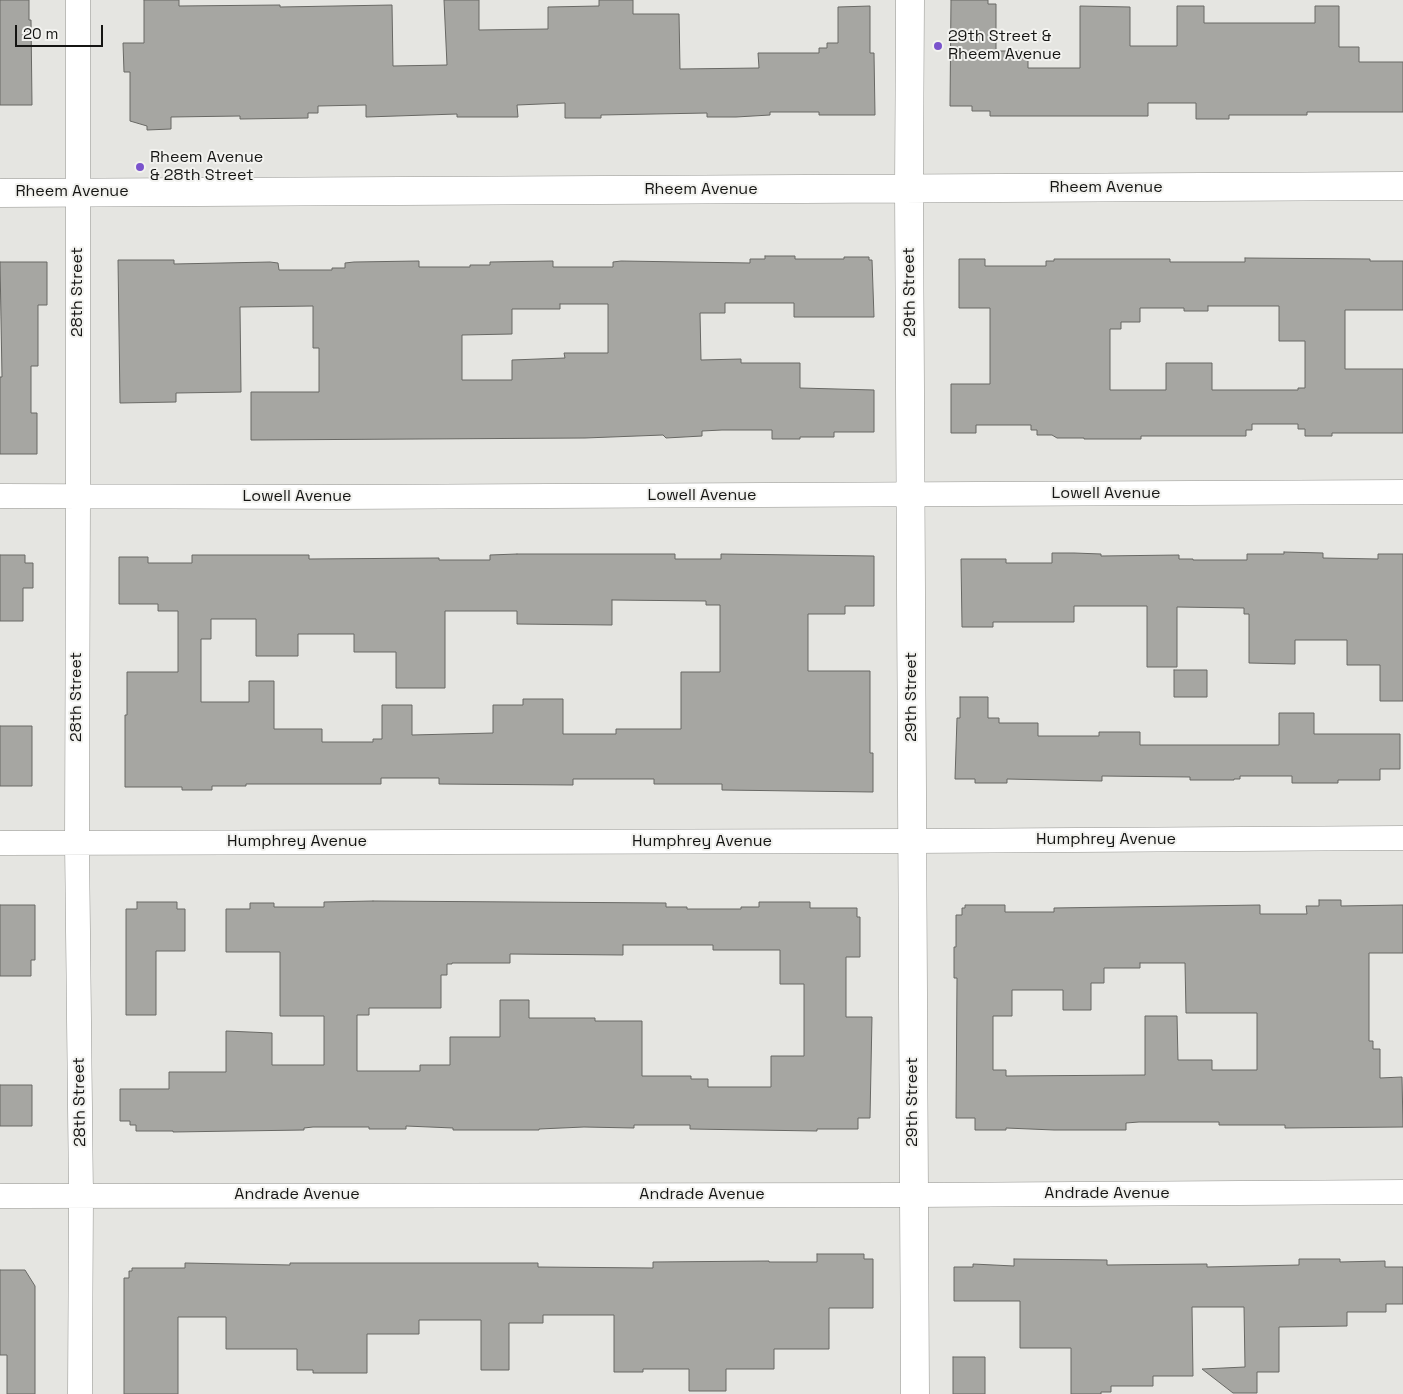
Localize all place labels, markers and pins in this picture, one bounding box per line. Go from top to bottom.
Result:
place label: 29th Street & Rheem Avenue [948,27,1061,65]
marker: 29th Street & Rheem Avenue [932,40,944,52]
place label: Rheem Avenue & 28th Street [150,148,263,186]
marker: Rheem Avenue & 28th Street [134,161,146,173]

